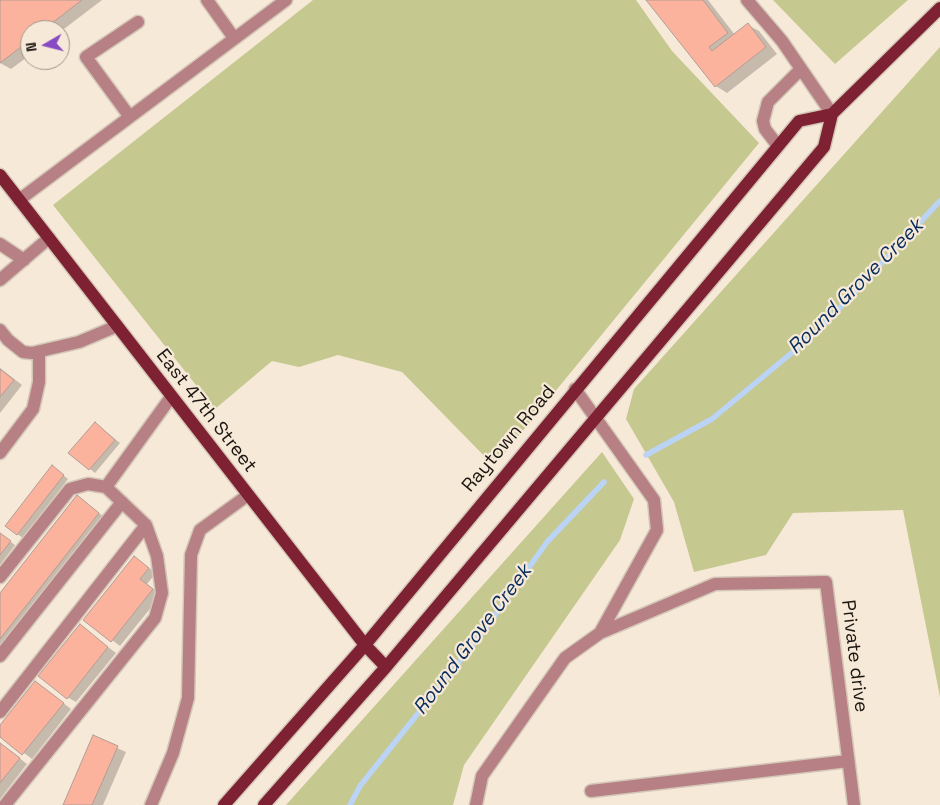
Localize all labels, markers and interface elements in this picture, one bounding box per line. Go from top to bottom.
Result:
north arrow [20,20,70,70]
text: N [22,41,41,53]
water label: Round Grove Creek [783,214,929,360]
street label: East 47th Street [151,345,261,477]
street label: Raytown Road [458,381,560,497]
water label: Round Grove Creek [409,560,537,720]
street label: Private drive [836,598,872,714]

